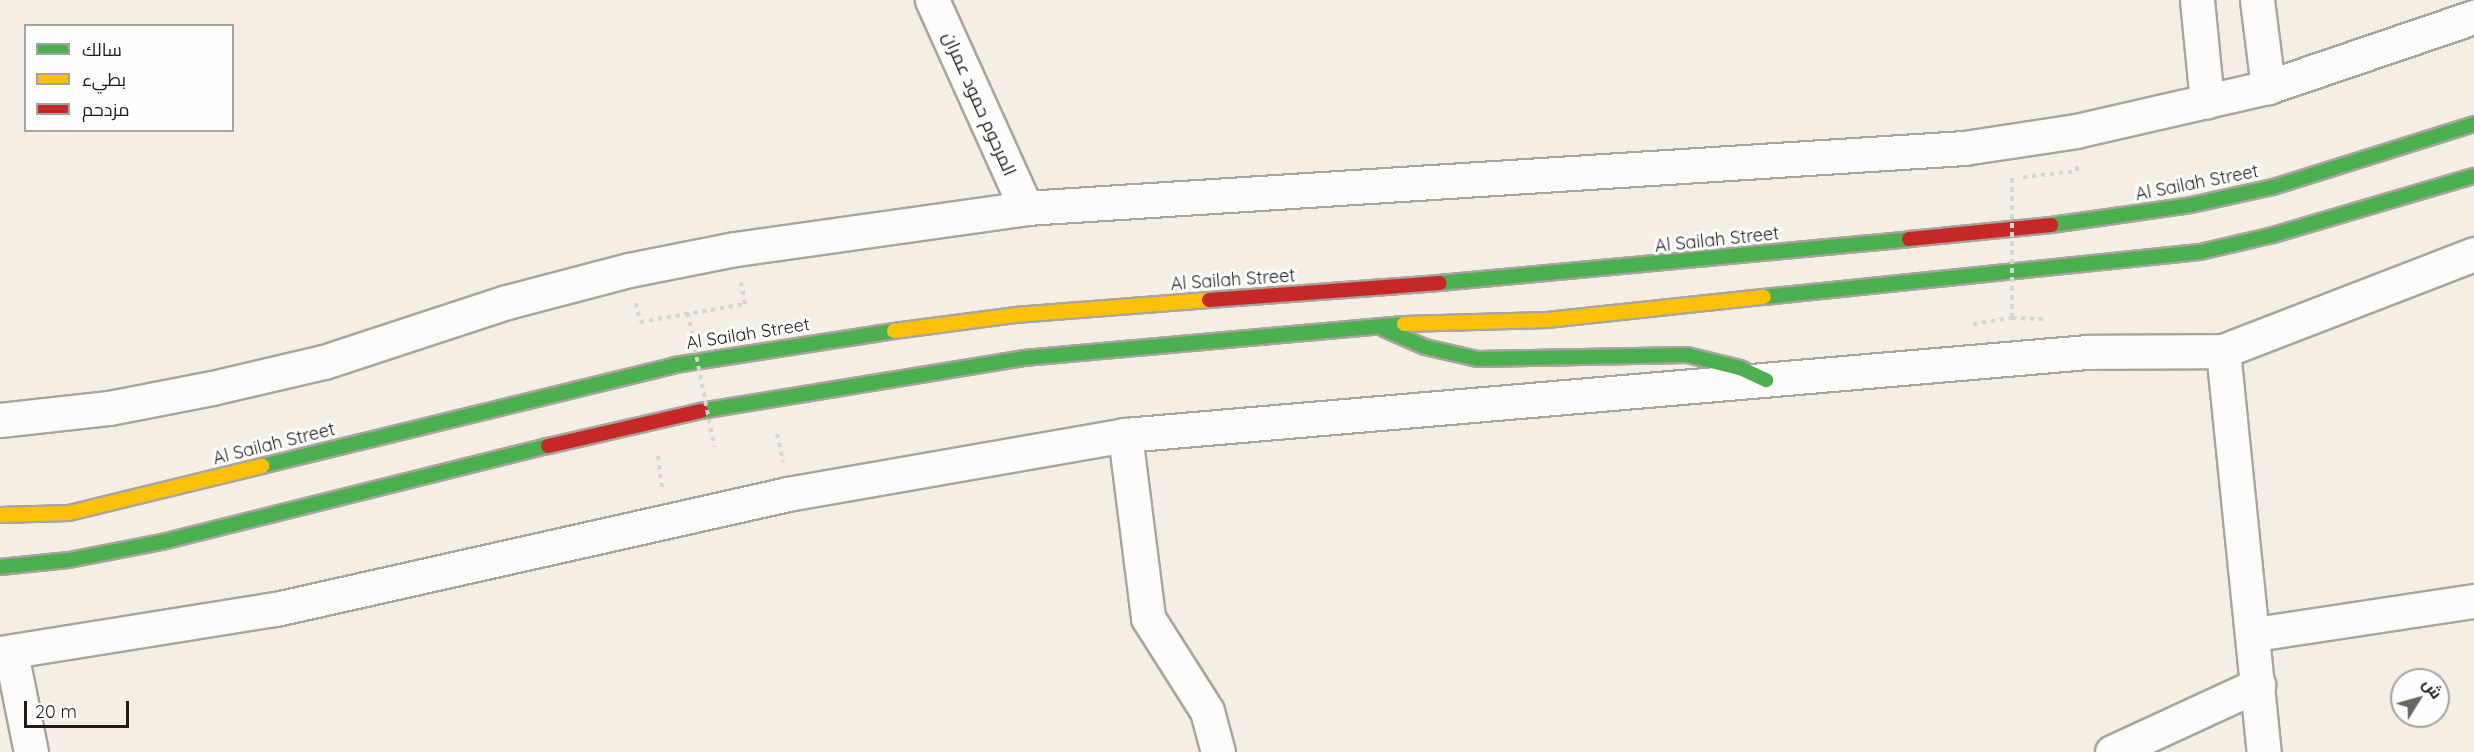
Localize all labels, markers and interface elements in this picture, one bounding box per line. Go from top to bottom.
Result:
legend [24,24,234,132]
street label: المرحوم حمود عمران [938,29,1020,179]
text: سالك [82,38,122,61]
text: بطيء [82,68,126,91]
text: مزدحم [82,98,130,121]
street label: Al Sailah Street [2134,160,2260,206]
street label: Al Sailah Street [1654,223,1780,257]
street label: Al Sailah Street [1170,265,1296,295]
street label: Al Sailah Street [685,314,811,354]
street label: Al Sailah Street [211,418,337,470]
north arrow [2390,668,2450,728]
text: ش [2419,674,2447,703]
scale bar [27,689,132,727]
text: 20 m [35,700,77,723]

